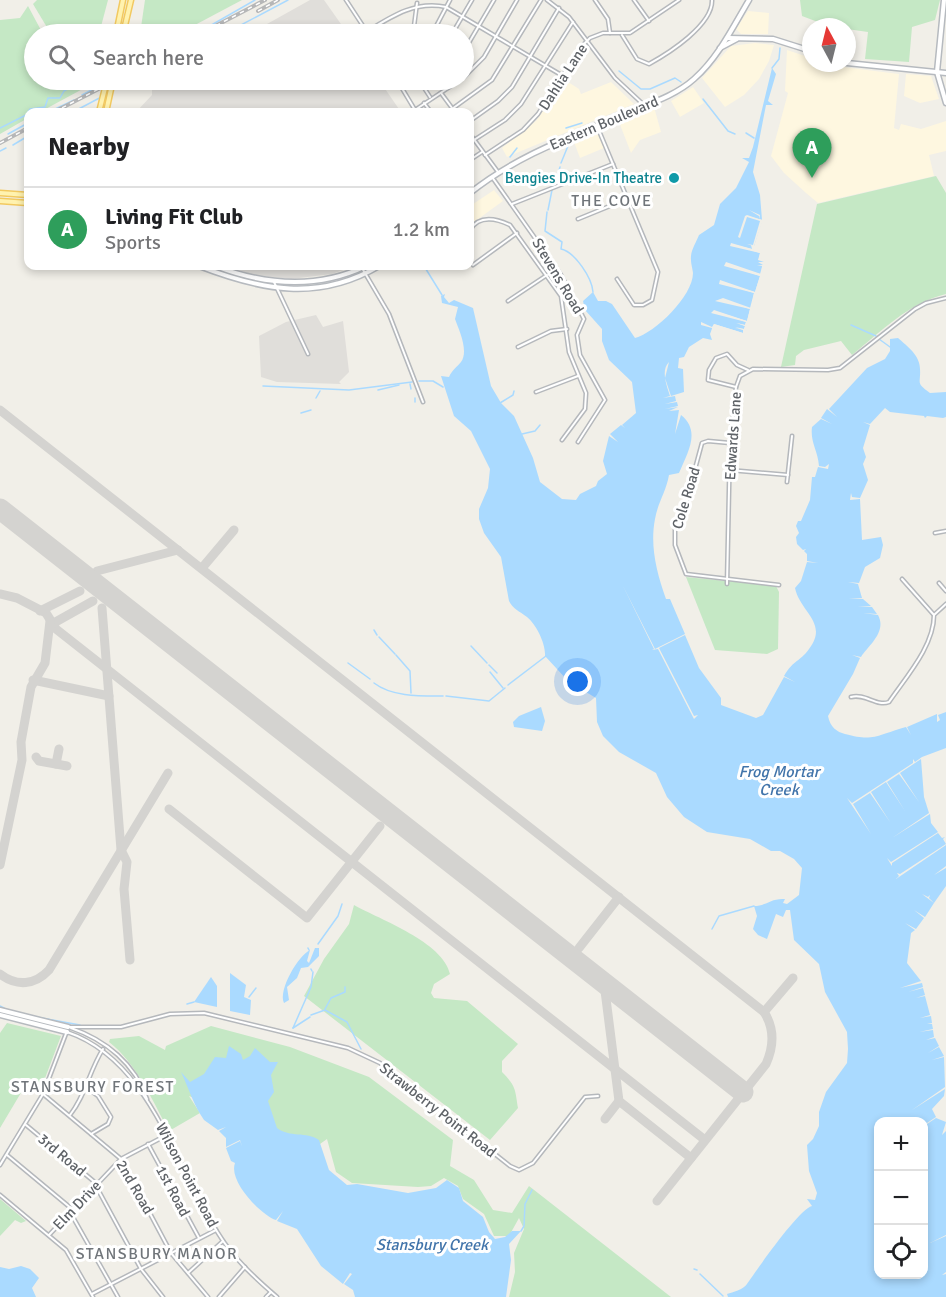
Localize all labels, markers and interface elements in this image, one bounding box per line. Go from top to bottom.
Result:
north arrow [802,18,856,72]
search box [24,24,474,90]
street label: Dahlia Lane [535,40,591,114]
icon: search [45,41,78,74]
text: Search here [93,44,204,71]
street label: Eastern Boulevard [547,92,661,154]
pin: A [792,128,832,178]
text: Nearby [48,131,129,163]
place label: Bengies Drive-In Theatre [505,169,662,187]
marker: Bengies Drive-In Theatre [667,171,681,185]
district label: THE COVE [571,191,653,211]
text: Living Fit Club [105,203,243,230]
text: A [61,217,74,242]
text: 1.2 km [393,217,450,242]
text: Sports [105,230,161,255]
street label: Stevens Road [528,235,588,317]
street label: Edwards Lane [721,391,745,481]
street label: Cole Road [668,465,704,531]
your location [563,667,592,696]
water label: Frog Mortar Creek [739,762,822,800]
street label: Strawberry Point Road [376,1059,500,1161]
district label: STANSBURY FOREST [11,1077,175,1097]
map controls [874,1117,928,1279]
button: + [874,1117,928,1171]
street label: Wilson Point Road [152,1120,222,1230]
street label: 3rd Road [34,1130,90,1180]
street label: 2nd Road [112,1157,158,1217]
street label: 1st Road [152,1162,194,1220]
button: − [874,1171,928,1225]
street label: Elm Drive [49,1177,105,1233]
button: locate [874,1225,928,1279]
water label: Stansbury Creek [376,1235,490,1255]
district label: STANSBURY MANOR [76,1244,238,1264]

